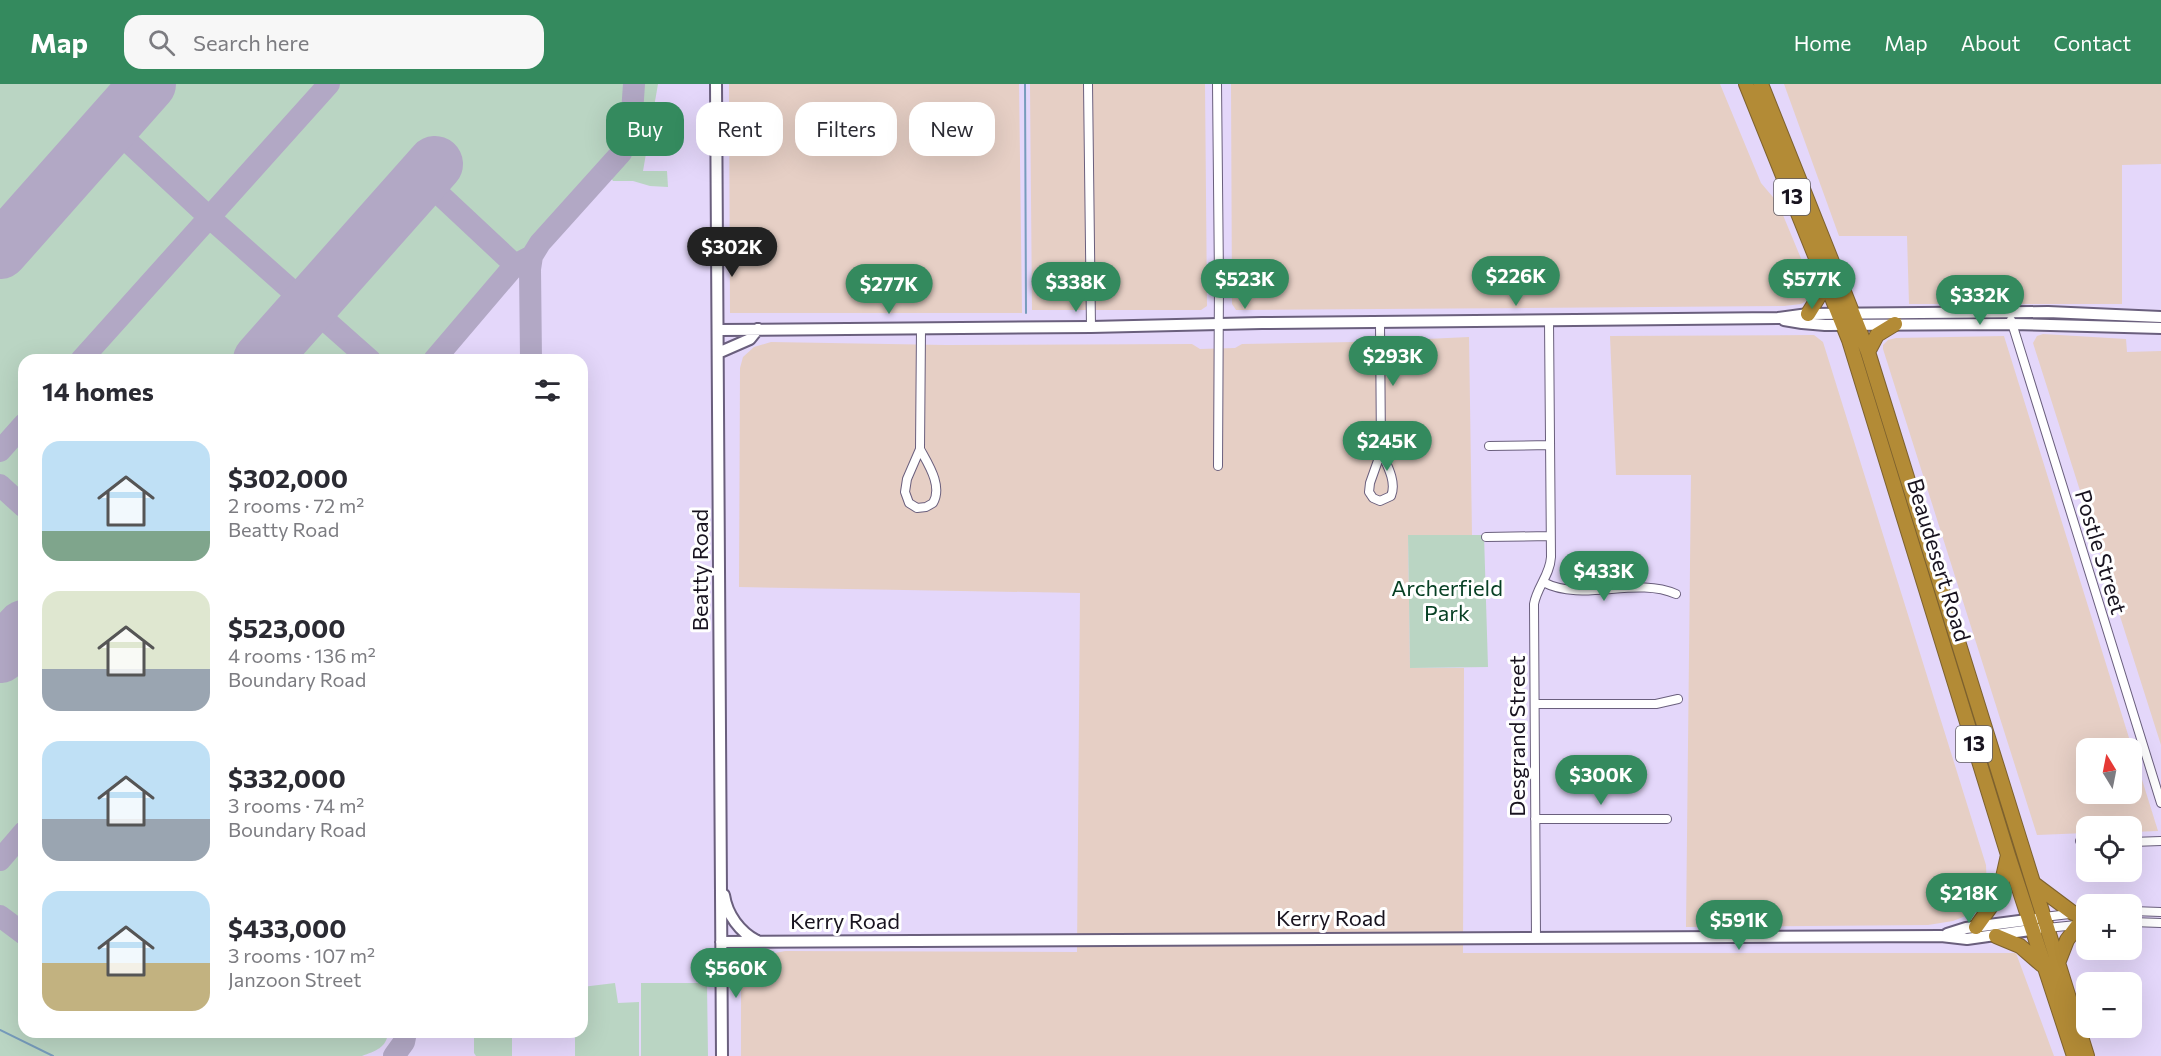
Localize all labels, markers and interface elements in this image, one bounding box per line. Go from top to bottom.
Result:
search box [124,15,544,69]
text: Map [30,25,88,59]
icon: search [145,26,178,59]
text: Search here [193,29,309,56]
text: Home [1794,30,1851,55]
text: Map [1884,30,1928,55]
text: About [1961,30,2020,55]
text: Contact [2053,30,2131,55]
chip: Buy [606,102,684,156]
chip: Rent [696,102,783,156]
chip: Filters [795,102,897,156]
chip: New [909,102,995,156]
road number: 13 [1774,179,1810,215]
pin: $302K [690,227,774,278]
text: $302K [701,234,763,258]
pin: $226K [1474,256,1558,307]
pin: $523K [1203,259,1287,310]
pin: $577K [1770,259,1854,310]
pin: $338K [1034,262,1118,313]
text: $226K [1486,263,1546,287]
pin: $277K [847,264,931,315]
text: $523K [1215,266,1275,290]
text: $577K [1782,266,1842,290]
text: $338K [1045,269,1107,293]
text: $277K [860,271,918,295]
pin: $332K [1938,275,2022,326]
text: $332K [1950,282,2010,306]
pin: $293K [1351,336,1435,387]
text: $293K [1363,343,1423,367]
icon: filters [531,374,564,407]
text: 14 homes [42,375,154,406]
pin: $245K [1345,421,1429,472]
text: $245K [1357,428,1417,452]
text: $302,000 [228,462,348,493]
icon: home [90,465,162,537]
street label: Beaudesert Road [1902,475,1977,645]
street label: Postle Street [2070,486,2133,617]
text: 2 rooms · 72 m² [228,493,364,517]
street label: Beatty Road [686,509,713,631]
text: Beatty Road [228,517,339,541]
pin: $433K [1562,551,1646,602]
text: $433K [1574,558,1634,582]
park label: Archerfield Park [1391,574,1503,626]
text: $523,000 [228,612,346,643]
icon: home [90,615,162,687]
text: 4 rooms · 136 m² [228,643,376,667]
street label: Desgrand Street [1503,655,1530,817]
text: Boundary Road [228,667,366,691]
road number: 13 [1956,726,1992,762]
north arrow [2076,738,2142,804]
map controls [2076,738,2142,1038]
pin: $300K [1559,755,1643,806]
text: $332,000 [228,762,346,793]
text: $300K [1569,762,1633,786]
icon: home [90,765,162,837]
text: 3 rooms · 74 m² [228,793,364,817]
button: locate [2076,816,2142,882]
text: Boundary Road [228,817,366,841]
pin: $218K [1927,873,2011,924]
text: $218K [1940,880,1998,904]
button: + [2076,894,2142,960]
pin: $591K [1697,900,1781,951]
street label: Kerry Road [1276,904,1386,931]
street label: Kerry Road [790,907,900,934]
text: $591K [1710,907,1768,931]
text: $433,000 [228,912,347,943]
icon: home [90,915,162,987]
text: 3 rooms · 107 m² [228,943,375,967]
pin: $560K [694,948,778,999]
text: $560K [705,955,767,979]
text: Janzoon Street [228,967,361,991]
button: − [2076,972,2142,1038]

